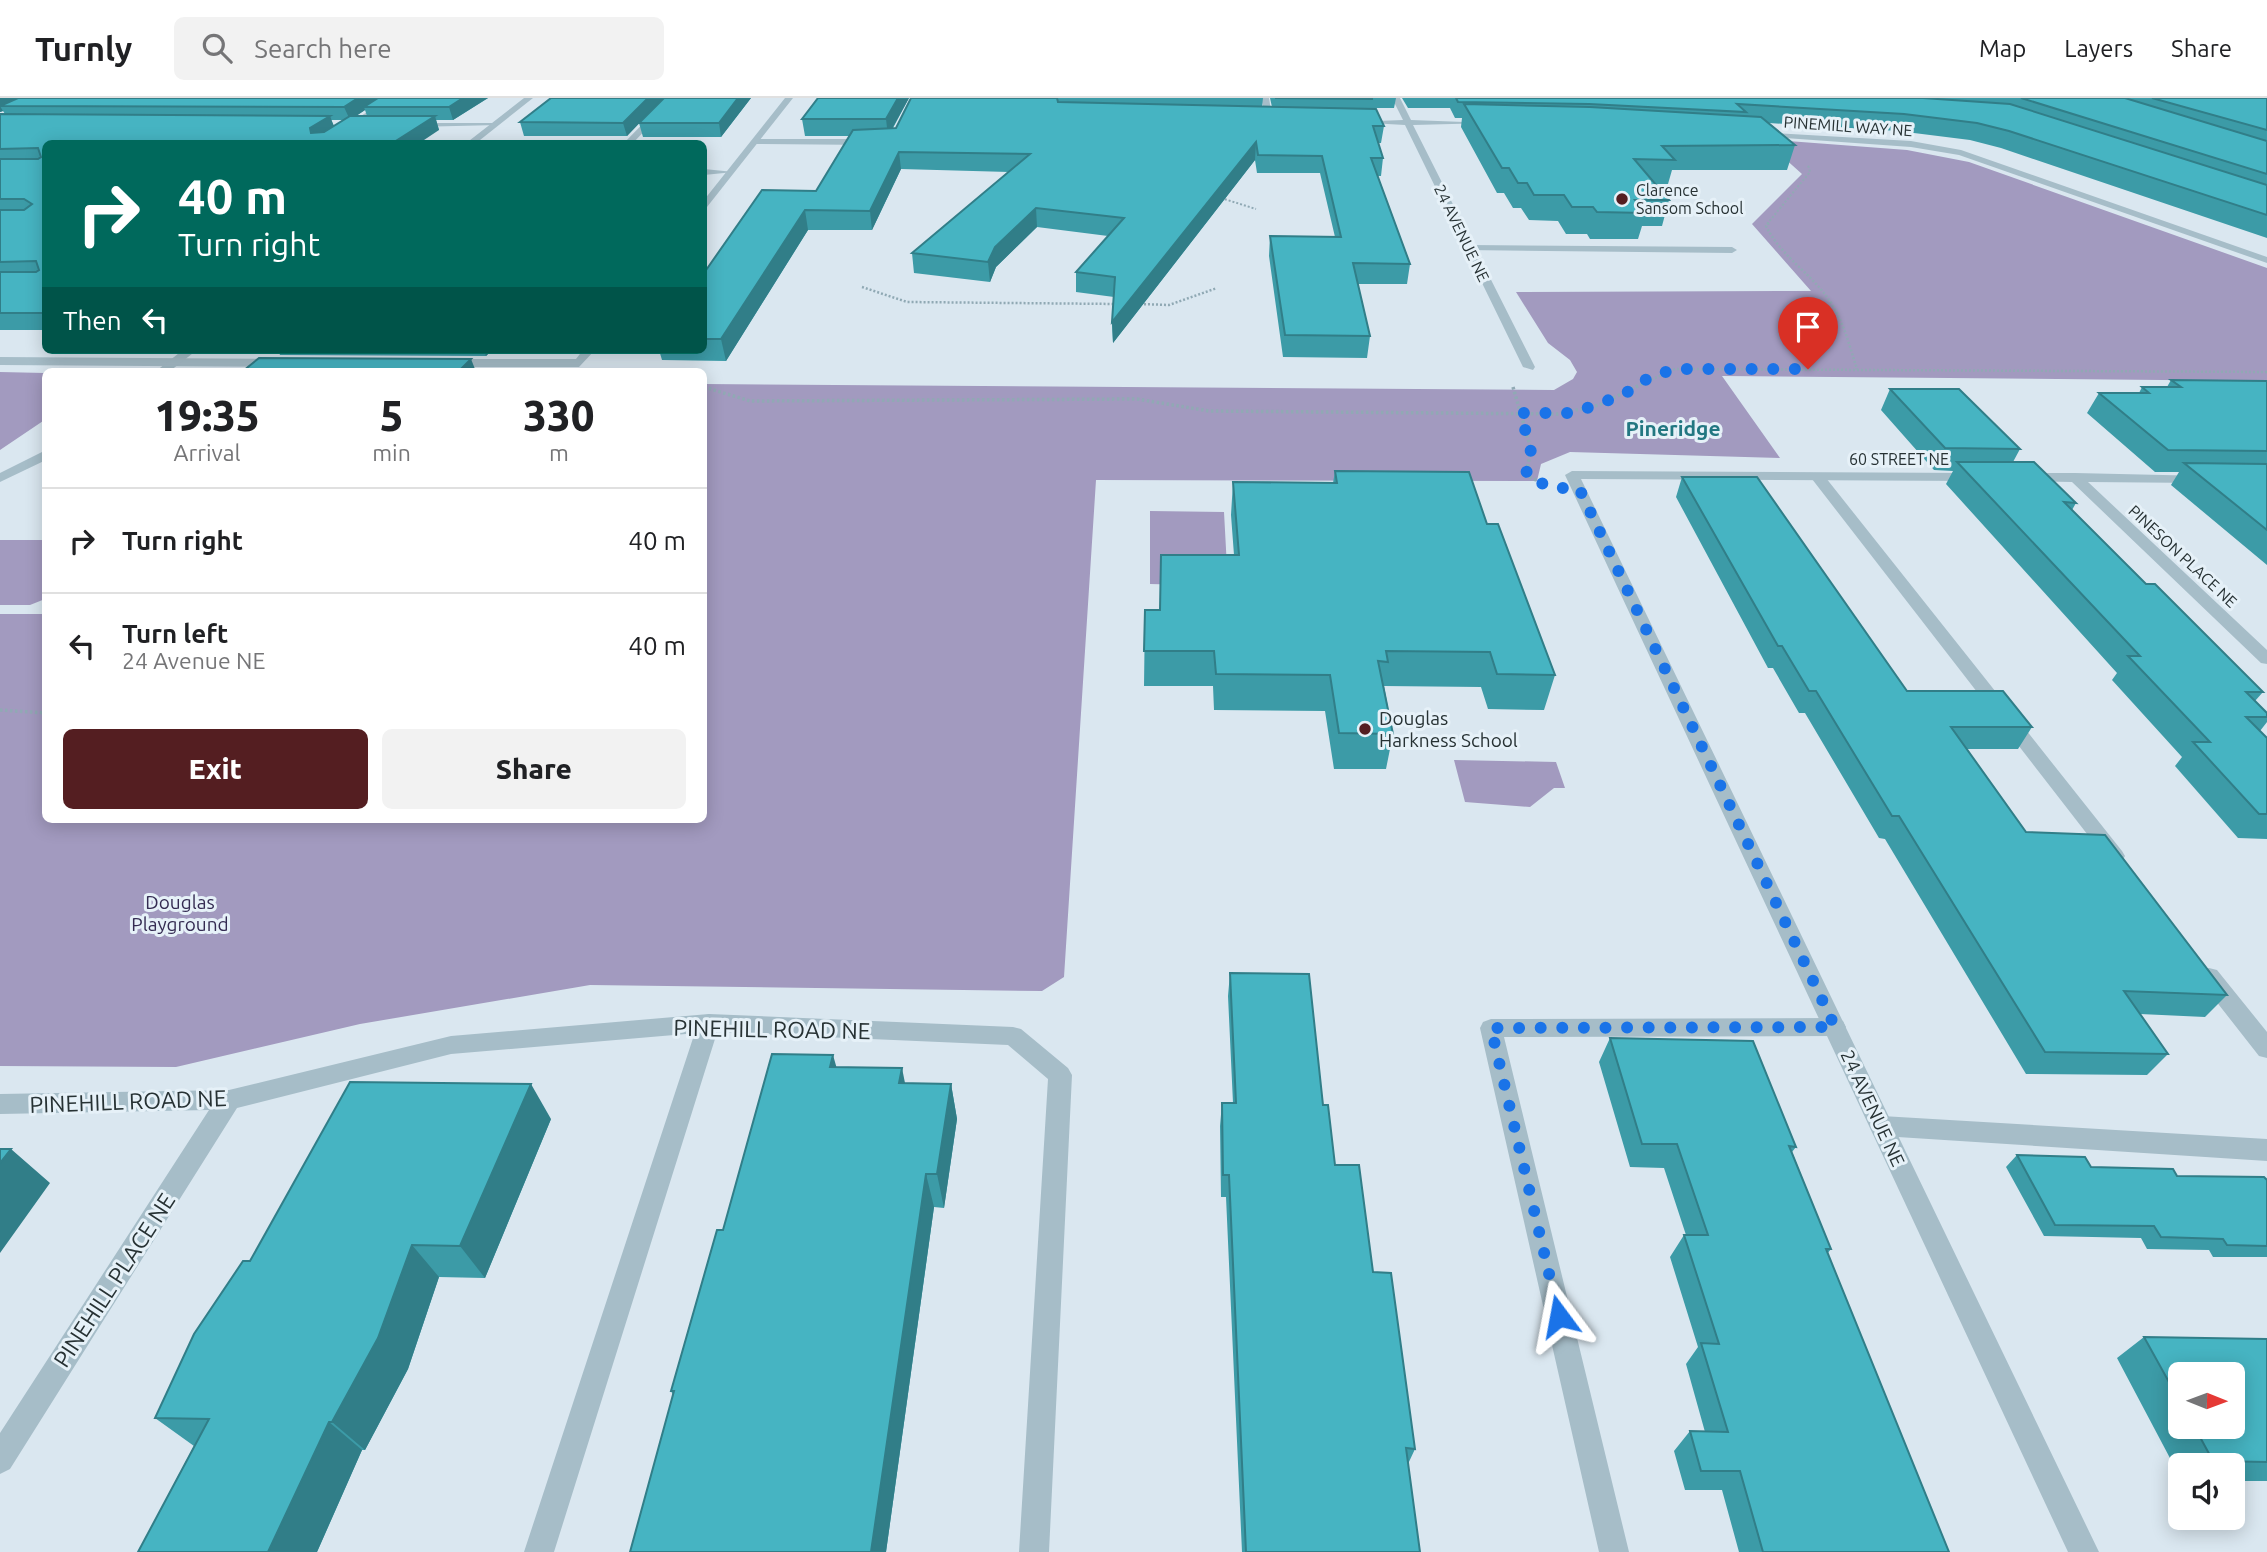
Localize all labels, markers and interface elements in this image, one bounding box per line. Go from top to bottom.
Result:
search box [174,17,664,80]
icon: search [198,29,236,67]
text: Turnly [35,30,132,67]
text: Search here [254,34,392,63]
text: Map [1979,35,2026,62]
text: Layers [2064,35,2133,62]
text: Share [2171,35,2232,62]
street label: PINEMILL WAY NE [1783,113,1913,139]
icon: right [63,168,154,259]
text: 40 m [178,168,287,223]
place label: Clarence Sansom School [1636,181,1743,217]
street label: 24 AVENUE NE [1431,182,1493,285]
marker: Clarence Sansom School [1614,191,1630,207]
text: Turn right [178,226,320,262]
pin [1778,297,1838,369]
icon: left [136,301,174,339]
text: Then [63,306,122,335]
icon: arrive [1789,308,1827,346]
text: 19:35 [155,392,260,439]
text: 5 [380,392,403,439]
text: 330 [523,392,594,439]
district label: Pineridge [1625,416,1721,440]
text: Arrival [174,440,241,465]
text: min [372,440,411,465]
text: m [549,440,569,465]
street label: 60 STREET NE [1849,450,1949,468]
street label: PINESON PLACE NE [2125,501,2241,611]
icon: right [63,522,101,560]
text: Turn right [122,526,243,555]
text: 40 m [628,526,686,555]
text: Turn left [122,619,228,648]
icon: left [63,627,101,665]
text: 40 m [628,631,686,660]
text: 24 Avenue NE [122,648,265,673]
place label: Douglas Harkness School [1379,707,1518,751]
marker: Douglas Harkness School [1357,721,1373,737]
button: Exit [63,729,368,809]
button: Share [382,729,686,809]
park label: Douglas Playground [131,891,229,935]
street label: PINEHILL ROAD NE [673,1015,871,1043]
street label: 24 AVENUE NE [1836,1046,1910,1170]
street label: PINEHILL ROAD NE [29,1085,227,1117]
street label: PINEHILL PLACE NE [49,1188,179,1372]
position arrow [1522,1279,1596,1353]
north arrow [2168,1362,2245,1438]
map controls [2168,1362,2245,1530]
button: sound [2168,1453,2245,1530]

